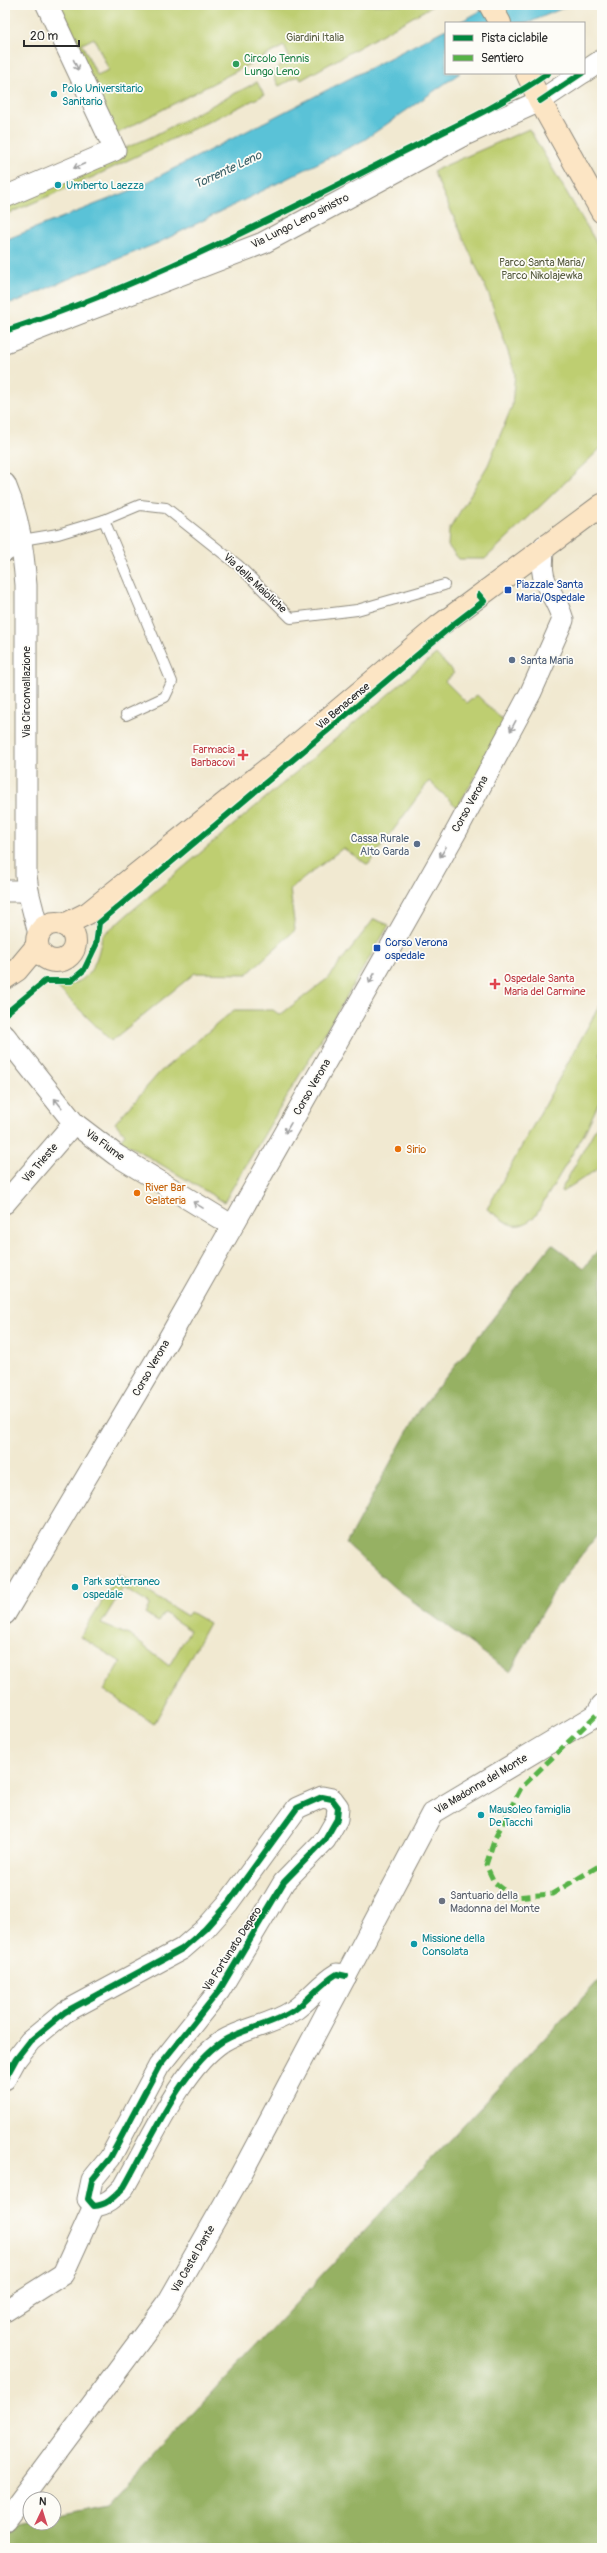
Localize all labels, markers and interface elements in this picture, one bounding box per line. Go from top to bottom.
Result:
scale bar [24,22,79,48]
legend [445,22,585,74]
text: 20 m [30,29,59,44]
park label: Giardini Italia [286,31,344,44]
text: Pista ciclabile [481,31,548,46]
text: Sentiero [481,51,524,66]
place label: Circolo Tennis Lungo Leno [244,52,309,78]
one-way arrow [73,59,80,71]
marker: Circolo Tennis Lungo Leno [231,59,241,69]
place label: Polo Universitario Sanitario [62,82,143,108]
marker: Polo Universitario Sanitario [49,89,59,99]
water label: Torrente Leno [192,147,265,192]
one-way arrow [73,162,85,170]
place label: Umberto Laezza [66,179,144,192]
marker: Umberto Laezza [53,180,63,190]
street label: Via Lungo Leno sinistro [249,191,351,251]
park label: Parco Santa Maria/ Parco Nikolajewka [499,256,585,282]
street label: Via delle Maioliche [221,550,290,616]
place label: Piazzale Santa Maria/Ospedale [516,578,586,604]
marker: Piazzale Santa Maria/Ospedale [503,585,513,595]
street label: Via Circonvallazione [20,645,33,738]
place label: Santa Maria [520,654,573,667]
marker: Santa Maria [507,655,517,665]
street label: Via Benacense [314,679,373,732]
one-way arrow [508,720,516,732]
place label: Farmacia Barbacovi [191,743,235,769]
marker: Farmacia Barbacovi [238,750,248,760]
street label: Corso Verona [449,773,491,835]
place label: Cassa Rurale Alto Garda [351,832,410,858]
marker: Cassa Rurale Alto Garda [412,839,422,849]
one-way arrow [439,846,447,858]
place label: Corso Verona ospedale [385,936,448,962]
marker: Corso Verona ospedale [372,943,382,953]
one-way arrow [368,971,376,983]
place label: Ospedale Santa Maria del Carmine [504,972,586,998]
marker: Ospedale Santa Maria del Carmine [489,978,501,990]
street label: Corso Verona [291,1057,333,1117]
one-way arrow [54,1098,63,1108]
one-way arrow [284,1122,292,1134]
street label: Via Fiume [83,1127,127,1164]
street label: Via Trieste [19,1140,61,1185]
place label: Sirio [406,1143,426,1156]
marker: Sirio [393,1144,403,1154]
place label: River Bar Gelateria [145,1181,186,1207]
marker: River Bar Gelateria [132,1188,142,1198]
one-way arrow [192,1200,204,1208]
street label: Corso Verona [130,1338,172,1398]
place label: Park sotterraneo ospedale [83,1575,160,1601]
marker: Park sotterraneo ospedale [70,1582,80,1592]
street label: Via Madonna del Monte [432,1751,530,1817]
place label: Mausoleo famiglia De Tacchi [489,1803,571,1829]
marker: Mausoleo famiglia De Tacchi [476,1810,486,1820]
place label: Santuario della Madonna del Monte [450,1889,540,1915]
marker: Santuario della Madonna del Monte [437,1896,447,1906]
street label: Via Fortunato Depero [200,1904,264,1994]
place label: Missione della Consolata [422,1932,485,1958]
marker: Missione della Consolata [409,1939,419,1949]
street label: Via Castel Dante [169,2223,218,2295]
north arrow [22,2491,62,2531]
text: N [38,2495,47,2508]

